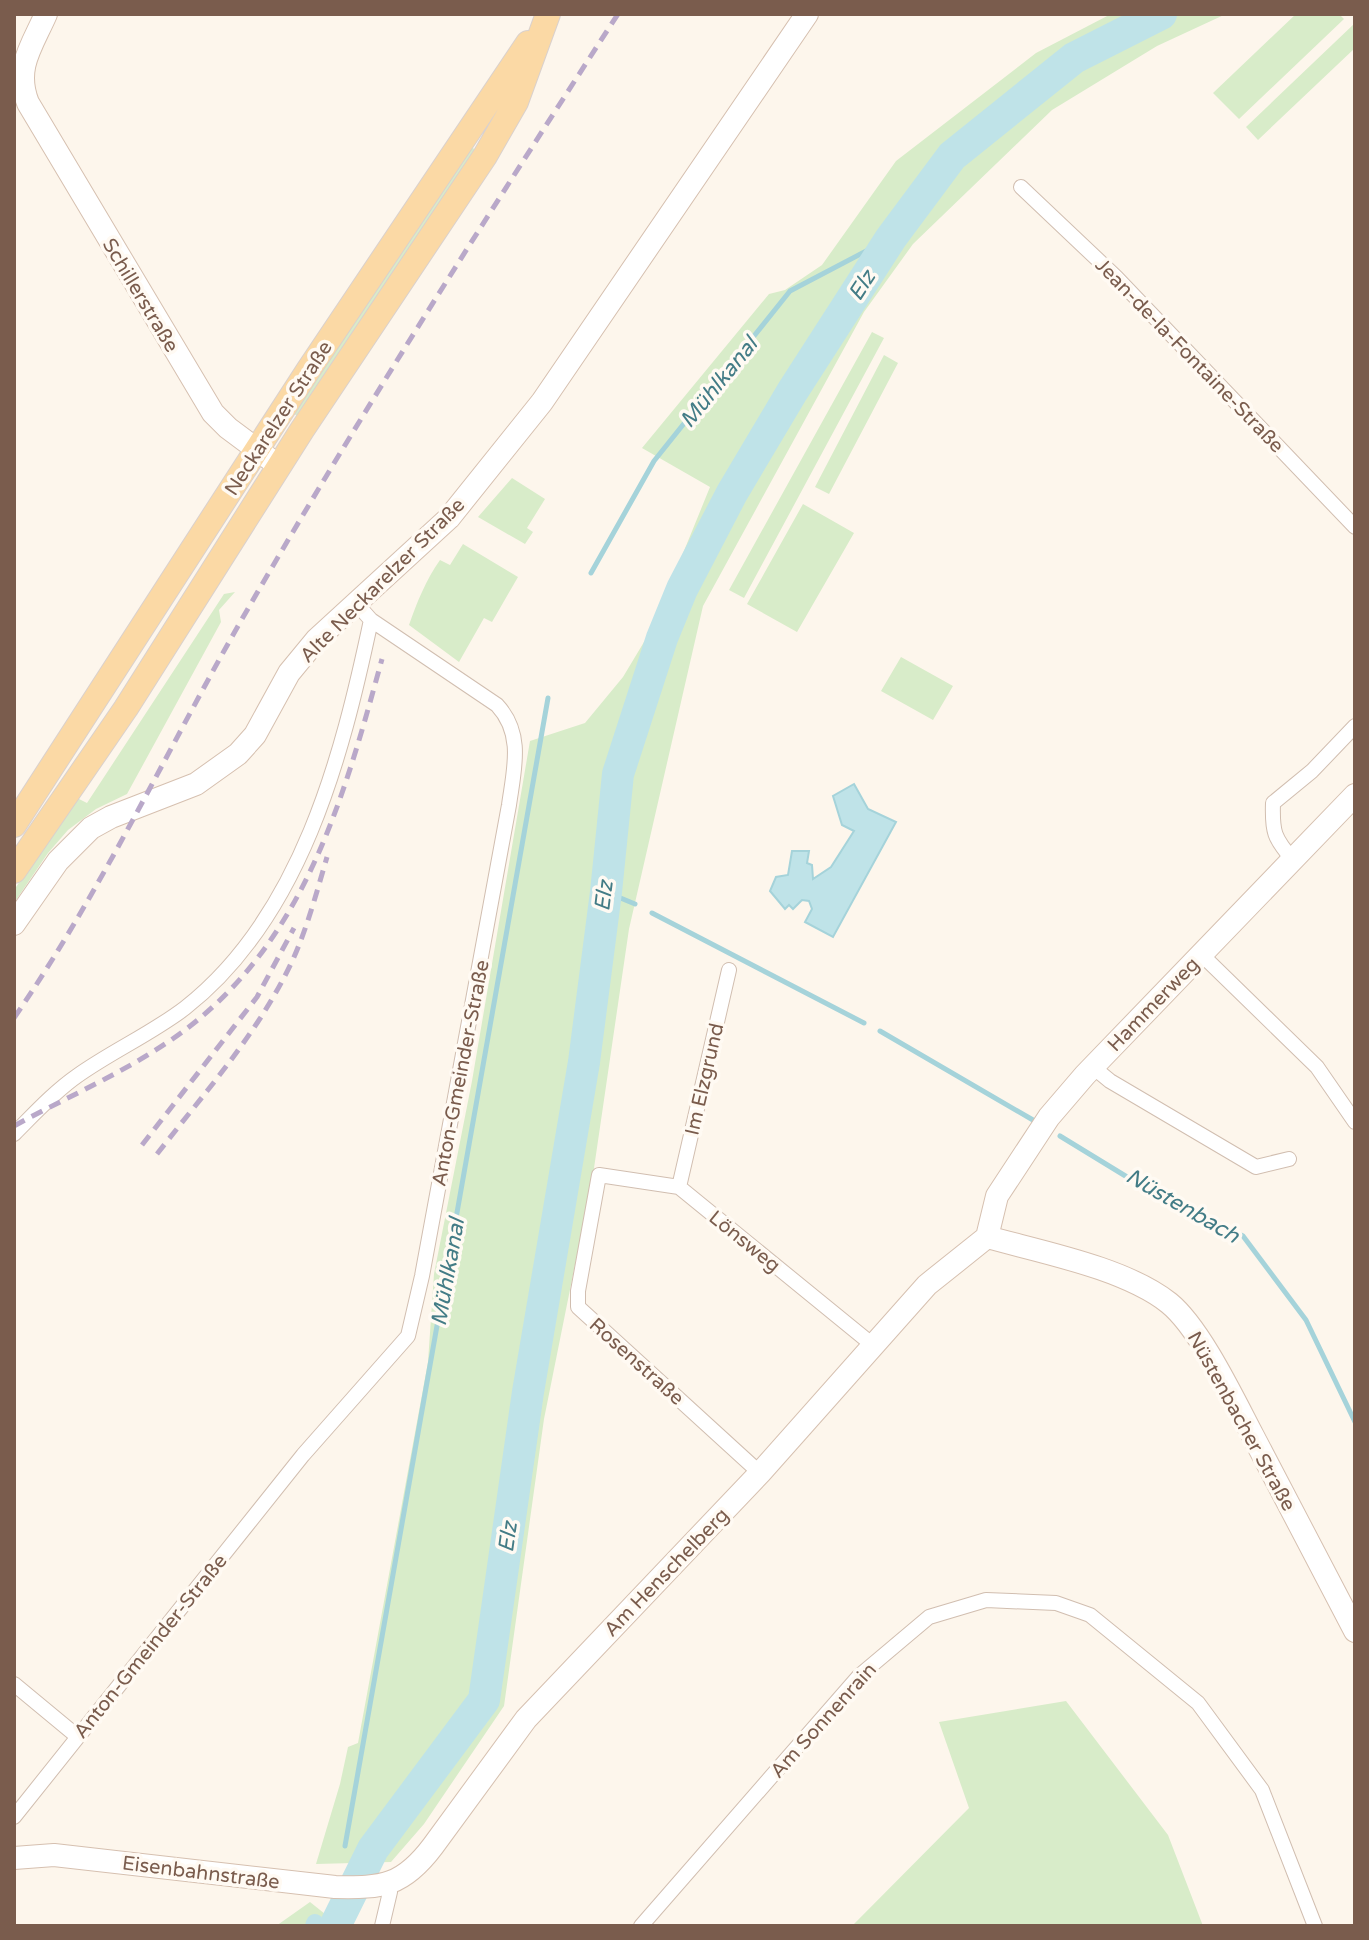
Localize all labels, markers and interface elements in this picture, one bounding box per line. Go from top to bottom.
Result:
street label: Schillerstraße [97,234,184,357]
street label: Jean-de-la-Fontaine-Straße [1090,253,1289,458]
water label: Elz [843,264,882,305]
water label: Mühlkanal [674,330,765,433]
street label: Neckarelzer Straße [220,337,338,500]
street label: Alte Neckarelzer Straße [295,493,470,668]
water label: Elz [589,877,619,913]
street label: Hammerweg [1103,953,1205,1057]
street label: Anton-Gmeinder-Straße [427,958,495,1188]
street label: Im Elzgrund [680,1021,729,1137]
water label: Nüstenbach [1121,1163,1244,1249]
street label: Lönsweg [704,1206,785,1278]
water label: Mühlkanal [426,1214,471,1328]
street label: Rosenstraße [584,1313,689,1410]
street label: Nüstenbacher Straße [1182,1328,1300,1515]
street label: Am Henschelberg [599,1503,734,1642]
water label: Elz [493,1518,523,1554]
street label: Anton-Gmeinder-Straße [69,1550,232,1744]
street label: Am Sonnenrain [766,1658,882,1783]
street label: Eisenbahnstraße [121,1851,281,1895]

